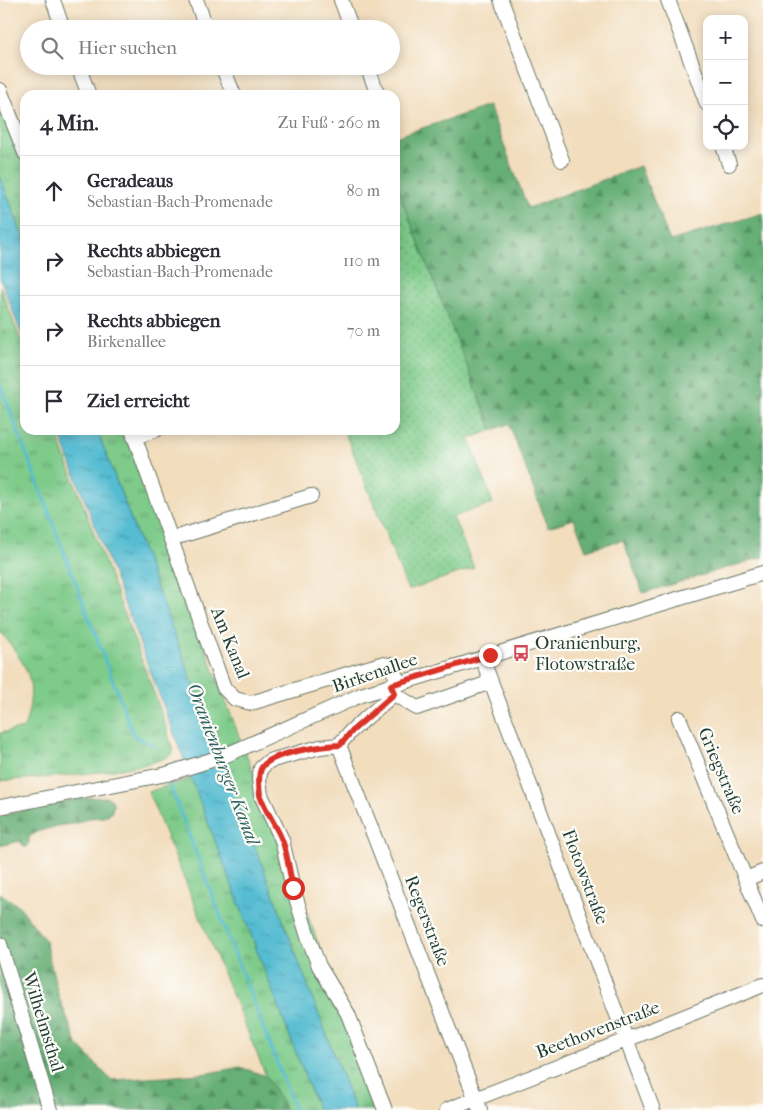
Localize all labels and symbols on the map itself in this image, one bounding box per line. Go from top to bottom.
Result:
street label: Am Kanal [206,603,254,682]
place label: Oranienburg, Flotowstraße [535,633,641,675]
bus stop icon: Oranienburg, Flotowstraße [511,643,531,663]
route end [479,644,502,667]
street label: Birkenallee [330,649,420,697]
water label: Oranienburger Kanal [182,680,265,850]
street label: Griegstraße [693,725,749,817]
street label: Flotowstraße [557,826,613,928]
street label: Regerstraße [400,873,454,970]
route start [282,877,305,900]
street label: Wilhelmsthal [18,969,68,1074]
street label: Beethovenstraße [533,997,663,1063]

